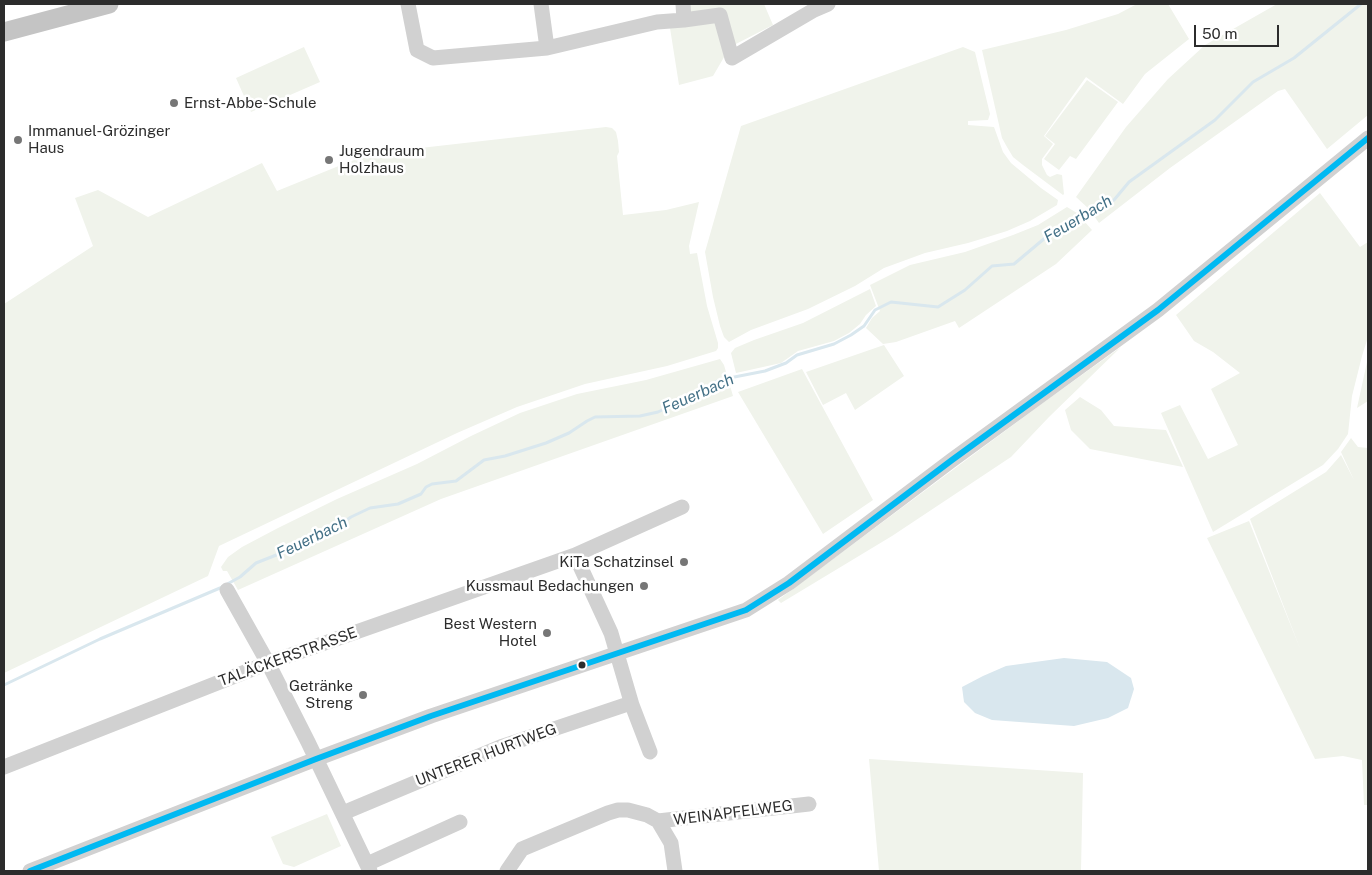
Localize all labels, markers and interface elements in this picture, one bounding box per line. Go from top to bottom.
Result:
scale bar [1197,15,1282,47]
text: 50 m [1202,25,1237,42]
place label: Ernst-Abbe-Schule [184,94,316,112]
marker: Ernst-Abbe-Schule [168,97,180,109]
place label: Immanuel-Grözinger Haus [28,122,170,157]
marker: Immanuel-Grözinger Haus [12,134,24,146]
place label: Jugendraum Holzhaus [339,142,424,177]
marker: Jugendraum Holzhaus [323,154,335,166]
water label: Feuerbach [1040,191,1116,247]
water label: Feuerbach [659,370,737,418]
water label: Feuerbach [273,513,351,563]
place label: KiTa Schatzinsel [559,553,674,571]
marker: KiTa Schatzinsel [678,556,690,568]
place label: Kussmaul Bedachungen [466,577,634,595]
marker: Kussmaul Bedachungen [638,580,650,592]
place label: Best Western Hotel [443,615,537,650]
street label: TALÄCKERSTRASSE [216,624,360,690]
marker: Best Western Hotel [541,627,553,639]
unlabelled marker [577,660,587,670]
place label: Getränke Streng [289,677,353,712]
marker: Getränke Streng [357,689,369,701]
street label: UNTERER HURTWEG [413,720,559,790]
street label: WEINAPFELWEG [672,797,794,829]

